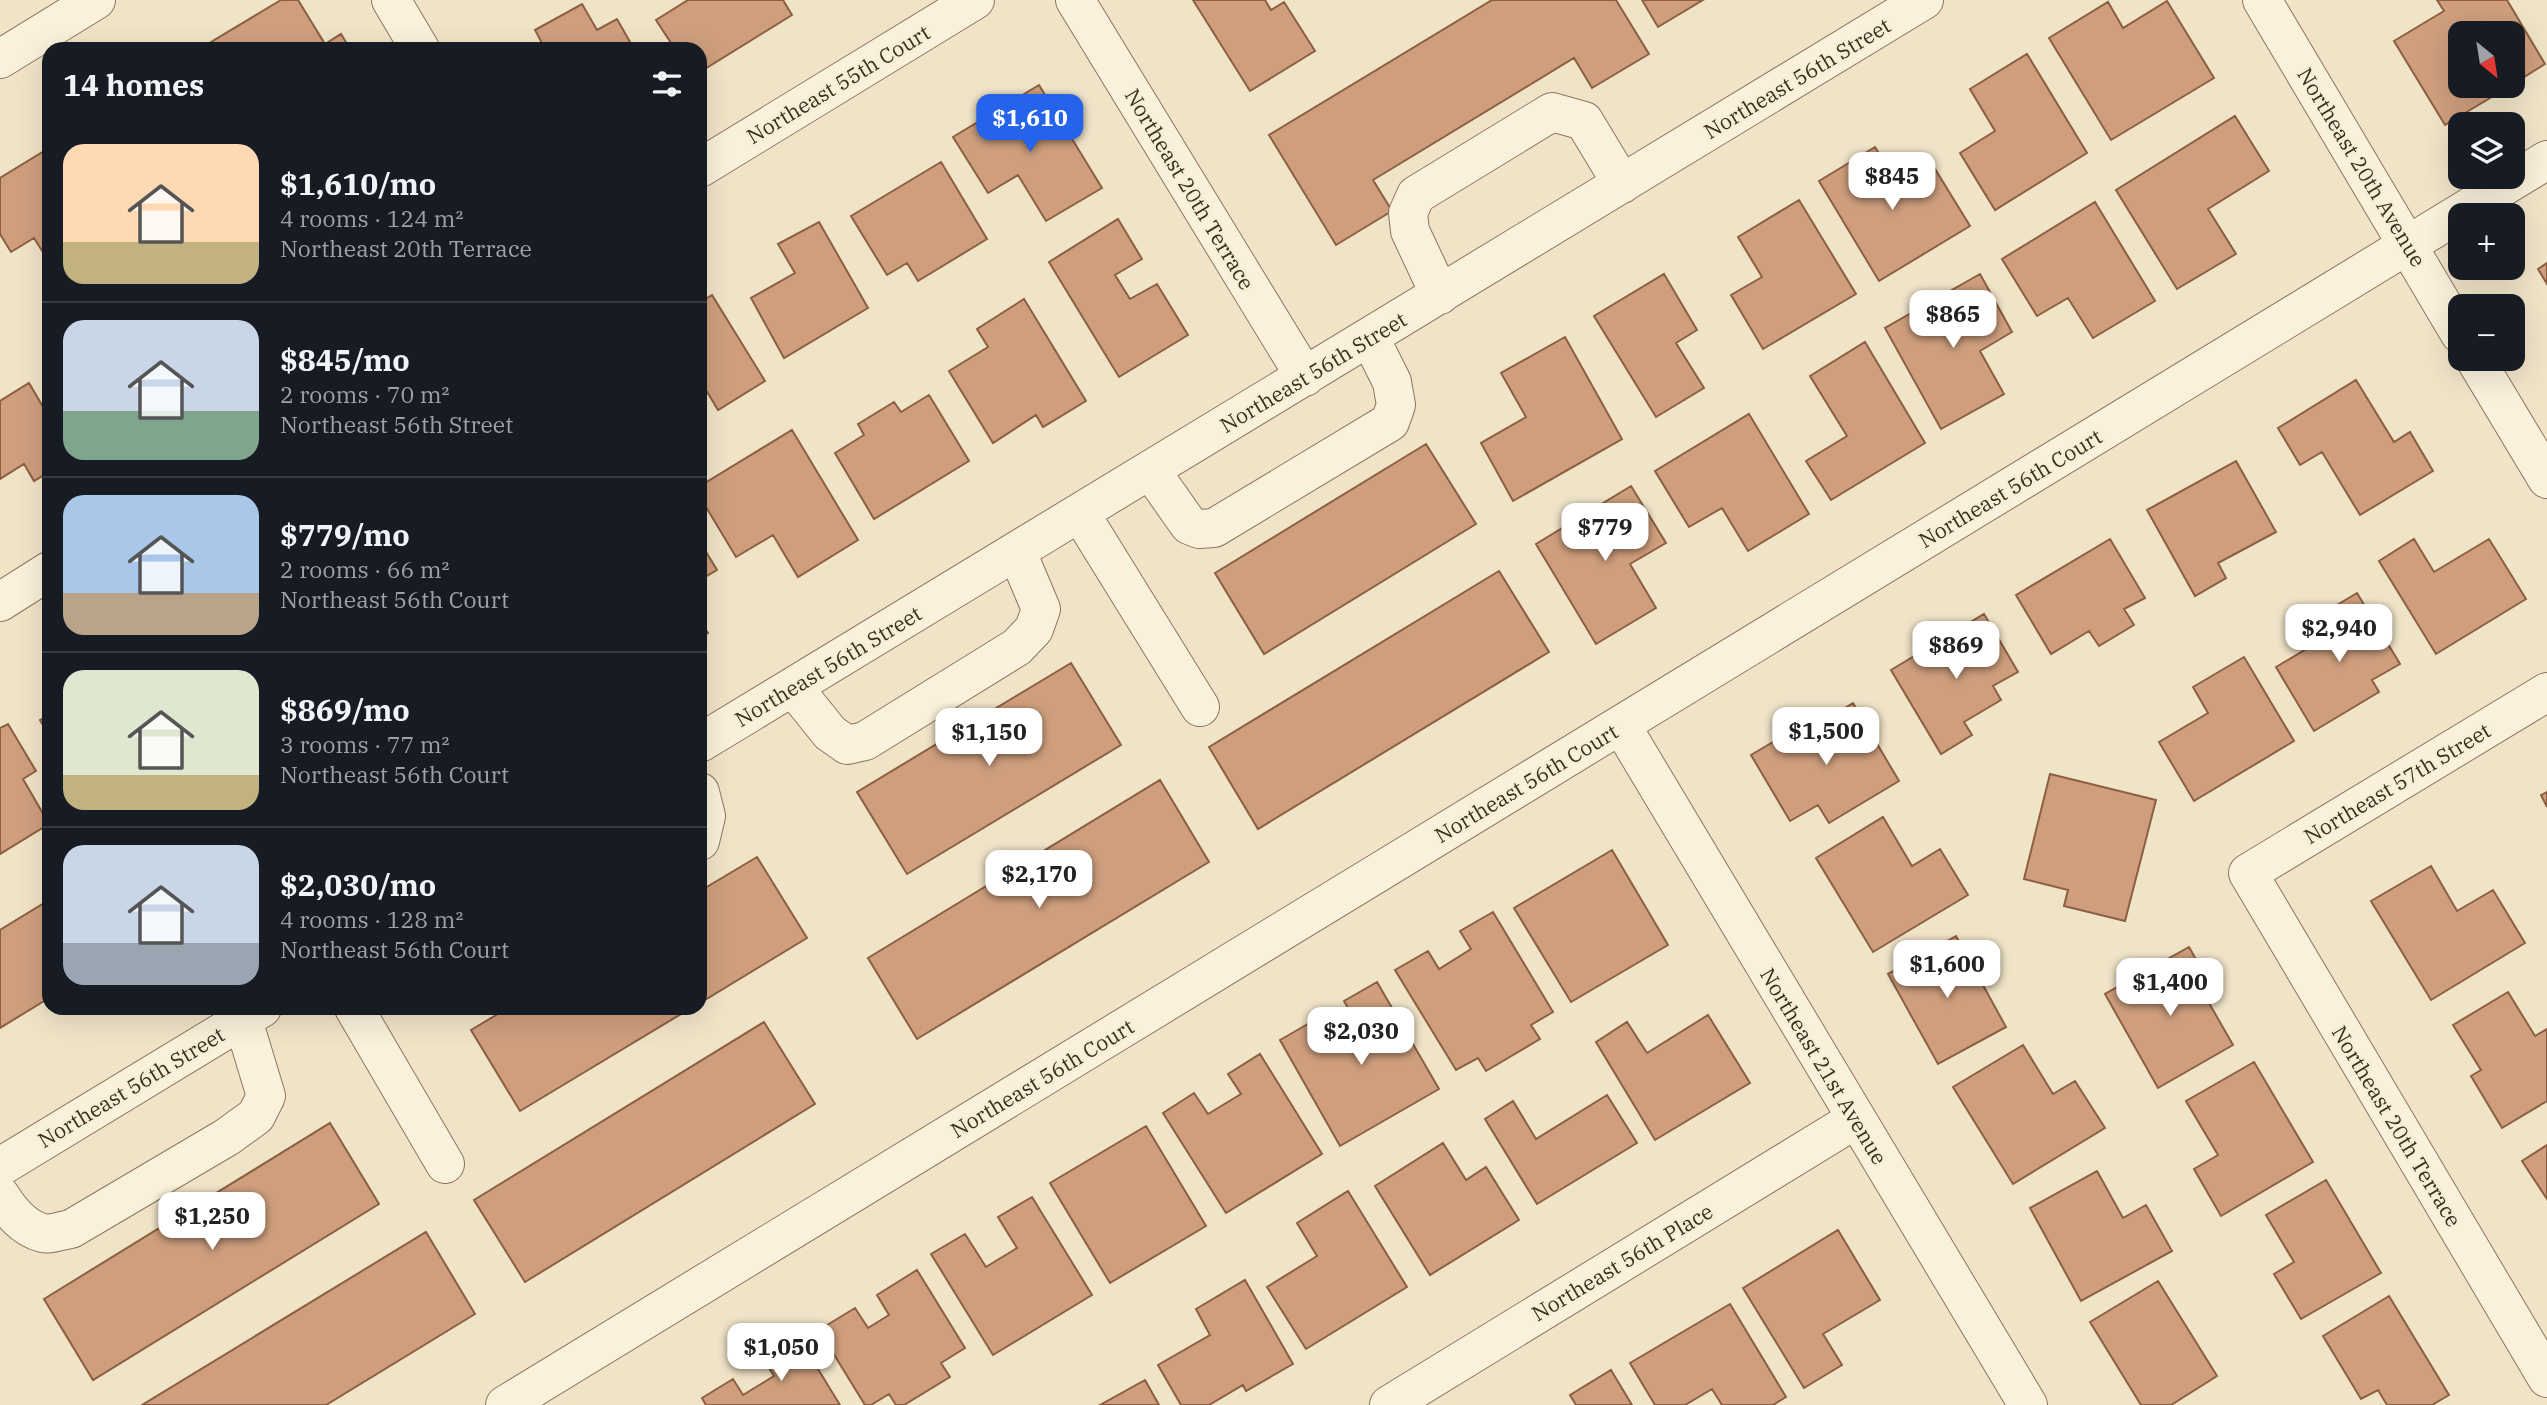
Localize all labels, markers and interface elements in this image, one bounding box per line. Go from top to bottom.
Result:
street label: Northeast 56th Street [1698,11,1896,145]
street label: Northeast 55th Court [741,18,935,150]
north arrow [2448,21,2525,98]
map controls [2448,21,2525,371]
street label: Northeast 20th Avenue [2291,62,2433,272]
text: 14 homes [63,65,204,104]
icon: filters [648,65,686,103]
street label: Northeast 20th Terrace [1119,83,1261,295]
pin: $1,610 [973,94,1087,154]
text: $1,610 [992,102,1068,132]
button: layers [2448,112,2525,189]
pin: $845 [1851,152,1933,212]
text: $845 [1864,160,1920,190]
text: $1,610/mo [280,164,436,203]
icon: home [119,172,203,256]
text: 4 rooms · 124 m² [280,203,463,233]
button: + [2448,203,2525,280]
text: Northeast 20th Terrace [280,233,532,263]
pin: $865 [1912,290,1994,350]
button: − [2448,294,2525,371]
text: $865 [1925,298,1981,328]
street label: Northeast 56th Street [1214,305,1412,439]
text: $845/mo [280,340,410,379]
icon: home [119,348,203,432]
text: 2 rooms · 70 m² [280,379,450,409]
text: Northeast 56th Street [280,409,513,439]
street label: Northeast 56th Court [1913,422,2107,554]
pin: $779 [1564,504,1646,563]
text: $779 [1577,511,1633,541]
text: $779/mo [280,515,410,554]
icon: home [119,523,203,607]
text: 2 rooms · 66 m² [280,554,450,584]
text: Northeast 56th Court [280,584,509,614]
street label: Northeast 56th Street [729,599,927,733]
pin: $2,940 [2282,604,2396,664]
text: $2,940 [2301,612,2377,642]
pin: $869 [1915,622,1997,681]
text: $869 [1928,629,1984,659]
text: $869/mo [280,690,410,729]
icon: home [119,698,203,782]
pin: $1,150 [932,708,1046,768]
pin: $1,500 [1769,708,1883,767]
text: $1,500 [1788,715,1864,745]
text: $1,150 [951,716,1027,746]
street label: Northeast 57th Street [2298,716,2496,850]
street label: Northeast 56th Court [1429,717,1623,849]
text: 3 rooms · 77 m² [280,729,450,759]
text: Northeast 56th Court [280,759,509,789]
pin: $2,170 [982,850,1096,910]
text: $2,170 [1001,858,1077,888]
text: $2,030/mo [280,865,436,904]
icon: home [119,873,203,957]
text: 4 rooms · 128 m² [280,904,463,934]
text: Northeast 56th Court [280,934,509,964]
pin: $1,600 [1890,940,2004,1000]
text: $1,600 [1909,948,1985,978]
pin: $1,400 [2113,958,2227,1018]
street label: Northeast 21st Avenue [1754,962,1894,1170]
text: $1,400 [2132,966,2208,996]
pin: $2,030 [1304,1007,1418,1067]
street label: Northeast 56th Court [945,1012,1139,1144]
text: $2,030 [1323,1015,1399,1045]
street label: Northeast 56th Street [32,1020,230,1154]
street label: Northeast 20th Terrace [2326,1020,2468,1232]
pin: $1,250 [155,1192,269,1252]
street label: Northeast 56th Place [1526,1197,1718,1327]
text: $1,250 [174,1200,250,1230]
pin: $1,050 [724,1324,838,1383]
text: $1,050 [743,1331,819,1361]

